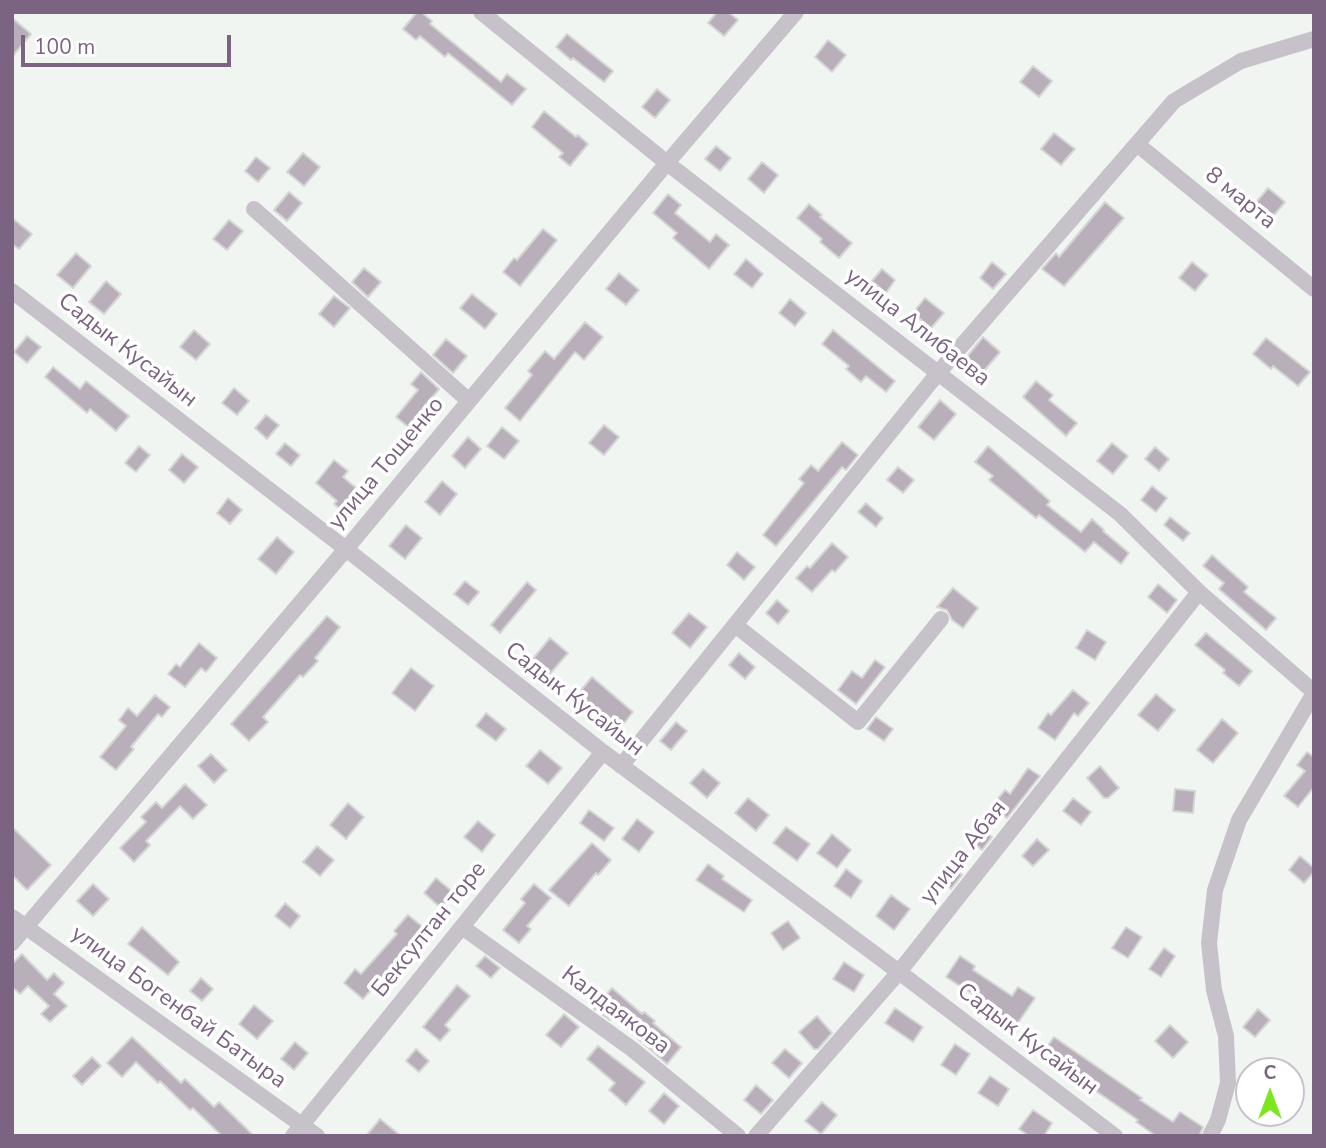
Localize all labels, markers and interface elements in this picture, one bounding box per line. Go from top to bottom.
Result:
scale bar [24,21,234,65]
text: 100 m [34,33,95,61]
street label: 8 марта [1199,162,1281,236]
street label: улица Алибаева [839,263,995,393]
street label: Садык Кусайын [52,288,202,414]
street label: улица Тощенко [323,392,451,536]
street label: Садык Кусайын [499,637,649,763]
street label: улица Абая [915,796,1013,910]
street label: Бексултан торе [367,857,493,1003]
street label: улица Богенбай Батыра [65,921,291,1095]
street label: Калдаякова [555,961,675,1061]
street label: Садык Кусайын [951,978,1103,1102]
north arrow [1235,1057,1305,1127]
text: С [1264,1060,1276,1086]

